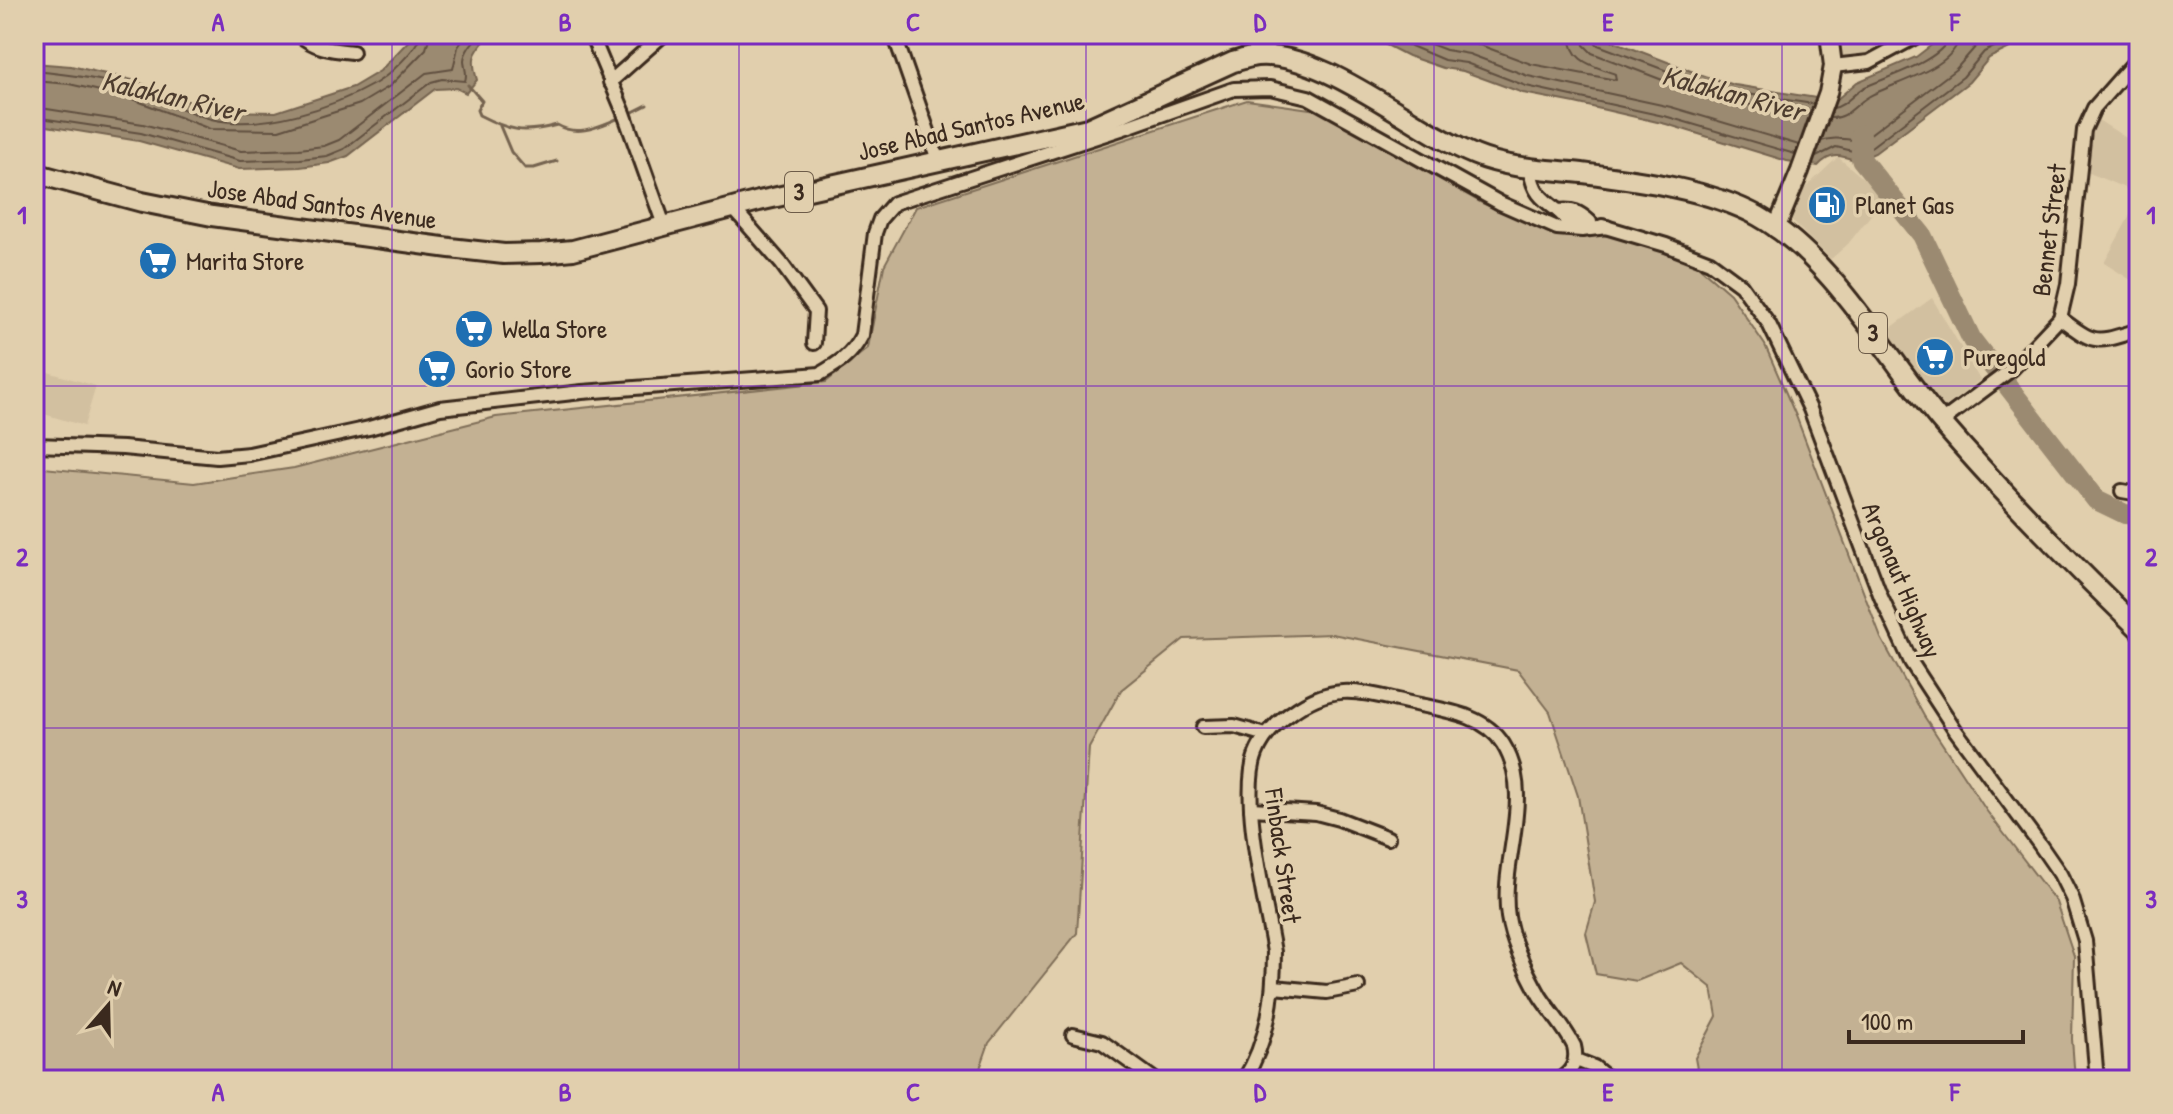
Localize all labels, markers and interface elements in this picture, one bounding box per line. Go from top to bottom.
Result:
text: A [212,4,225,39]
text: B [558,4,572,39]
text: C [906,4,920,39]
text: D [1254,4,1267,39]
text: E [1602,4,1614,39]
text: F [1949,4,1961,39]
water label: Kalaklan River [1658,56,1811,131]
water label: Kalaklan River [98,61,251,132]
street label: Jose Abad Santos Avenue [854,82,1088,169]
street label: Bennet Street [2023,161,2074,298]
street label: Jose Abad Santos Avenue [205,170,439,237]
road number: 3 [785,172,813,212]
fuel station icon: Planet Gas [1806,184,1848,226]
place label: Planet Gas [1855,187,1954,222]
text: 1 [17,197,27,232]
text: 1 [2146,197,2156,232]
supermarket icon: Marita Store [137,240,179,282]
place label: Marita Store [186,243,304,278]
supermarket icon: Wella Store [453,308,495,350]
place label: Wella Store [502,311,607,346]
road number: 3 [1859,313,1887,353]
supermarket icon: Puregold [1914,336,1956,378]
place label: Puregold [1963,339,2045,374]
supermarket icon: Gorio Store [416,348,458,390]
place label: Gorio Store [465,351,572,386]
street label: Argonaut Highway [1854,497,1951,663]
text: 2 [16,539,29,574]
text: 2 [2145,539,2158,574]
street label: Finback Street [1257,785,1310,927]
text: 3 [16,881,28,916]
text: 3 [2145,881,2157,916]
north arrow [68,966,148,1046]
text: N [104,971,126,1003]
scale bar [1849,994,2023,1044]
text: 100 m [1861,1005,1913,1037]
text: A [212,1074,225,1109]
text: B [558,1074,572,1109]
text: C [906,1074,920,1109]
text: D [1254,1074,1267,1109]
text: E [1602,1074,1614,1109]
text: F [1949,1074,1961,1109]

